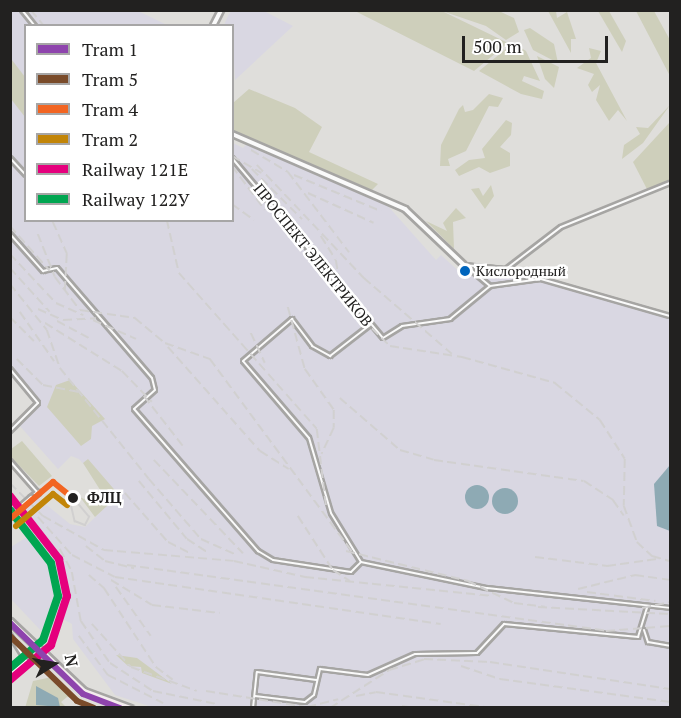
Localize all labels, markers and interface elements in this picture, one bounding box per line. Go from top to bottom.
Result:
legend [24,24,234,222]
scale bar [465,24,610,62]
text: 500 m [473,34,522,58]
text: Tram 1 [82,37,138,61]
text: Tram 5 [82,67,138,91]
text: Tram 4 [82,97,138,121]
text: Tram 2 [82,127,138,151]
text: Railway 121Е [82,157,188,181]
street label: ПРОСПЕКТ ЭЛЕКТРИКОВ [250,180,376,330]
text: Railway 122У [82,187,190,211]
place label: Кислородный [476,263,566,279]
marker: Кислородный [459,265,471,277]
marker: ФЛЦ [64,489,82,507]
place label: ФЛЦ [87,489,122,507]
north arrow [24,634,84,694]
text: N [60,653,84,669]

